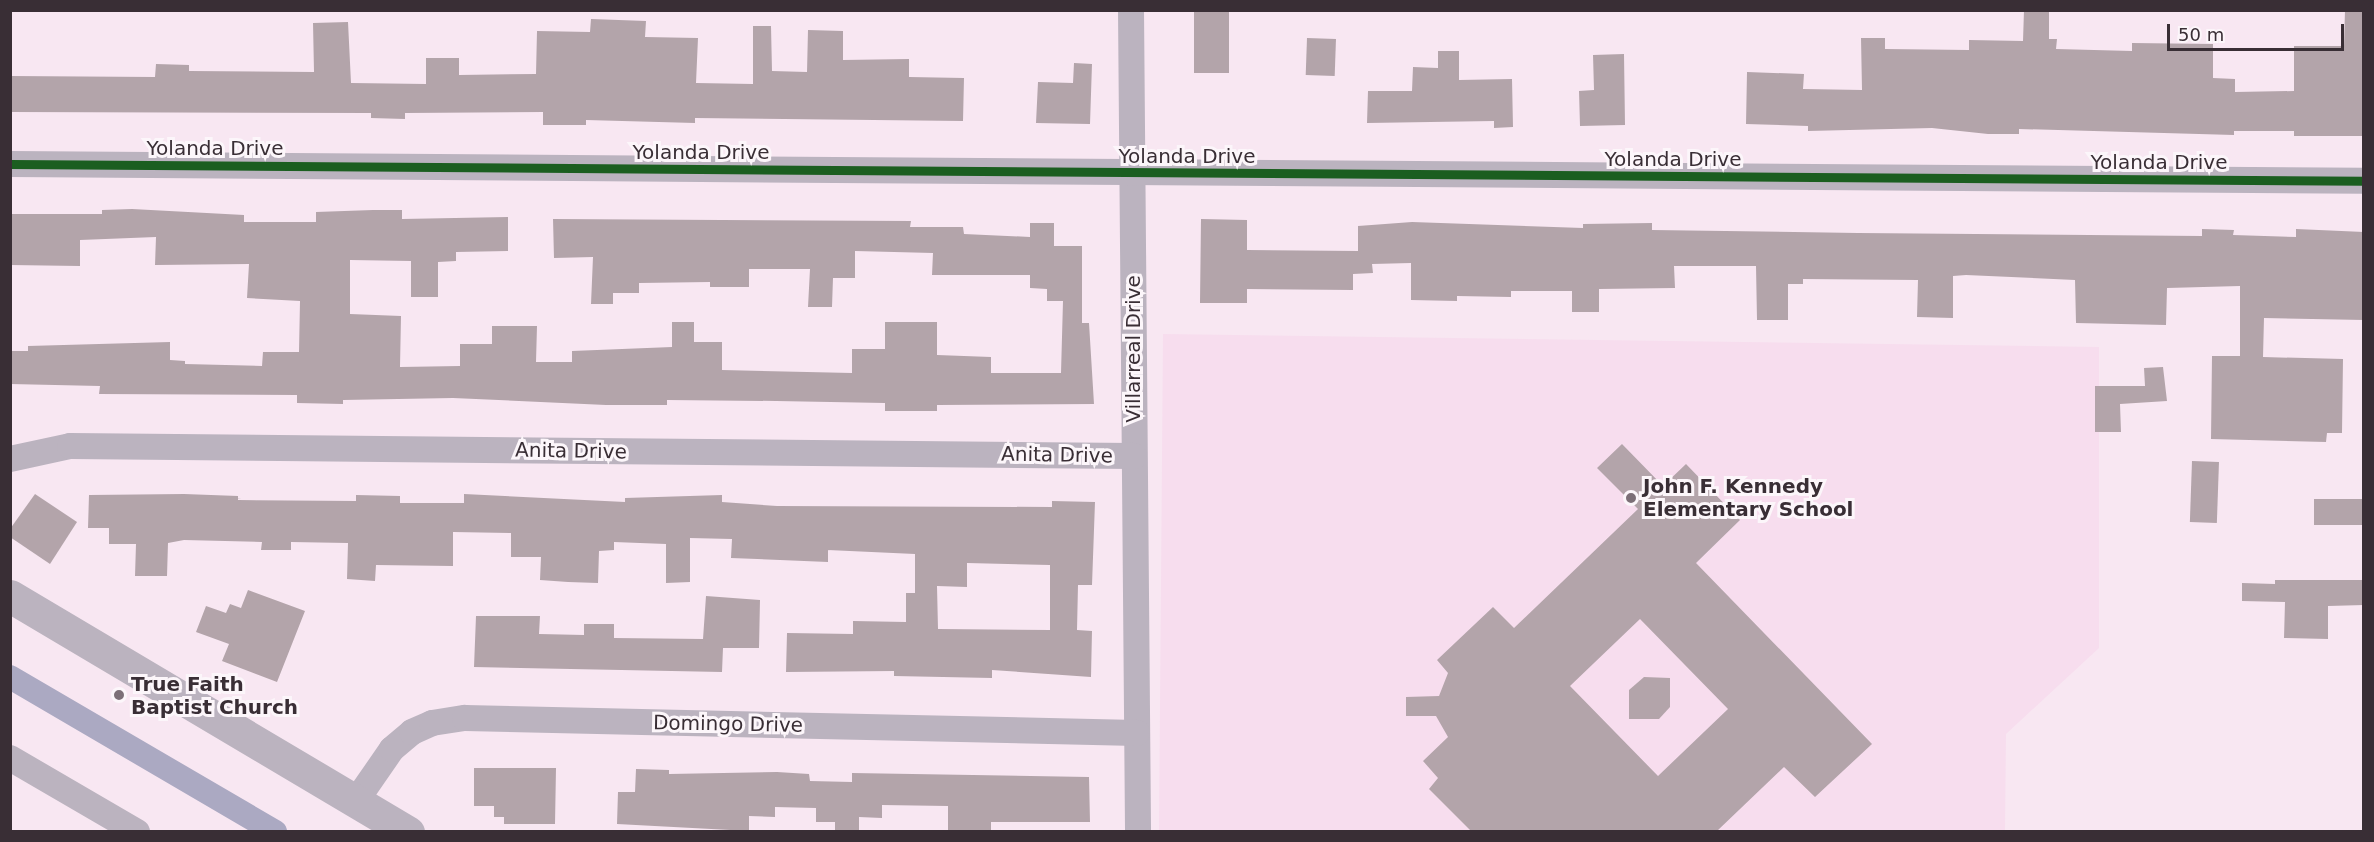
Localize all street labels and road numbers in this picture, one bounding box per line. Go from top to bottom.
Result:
street label: Yolanda Drive [147,136,283,160]
street label: Yolanda Drive [633,140,769,164]
street label: Yolanda Drive [1119,144,1255,168]
street label: Yolanda Drive [1605,147,1741,171]
street label: Yolanda Drive [2091,150,2227,174]
street label: Villarreal Drive [1121,275,1145,423]
street label: Anita Drive [515,438,627,464]
street label: Anita Drive [1001,442,1113,468]
street label: Domingo Drive [653,711,803,737]

